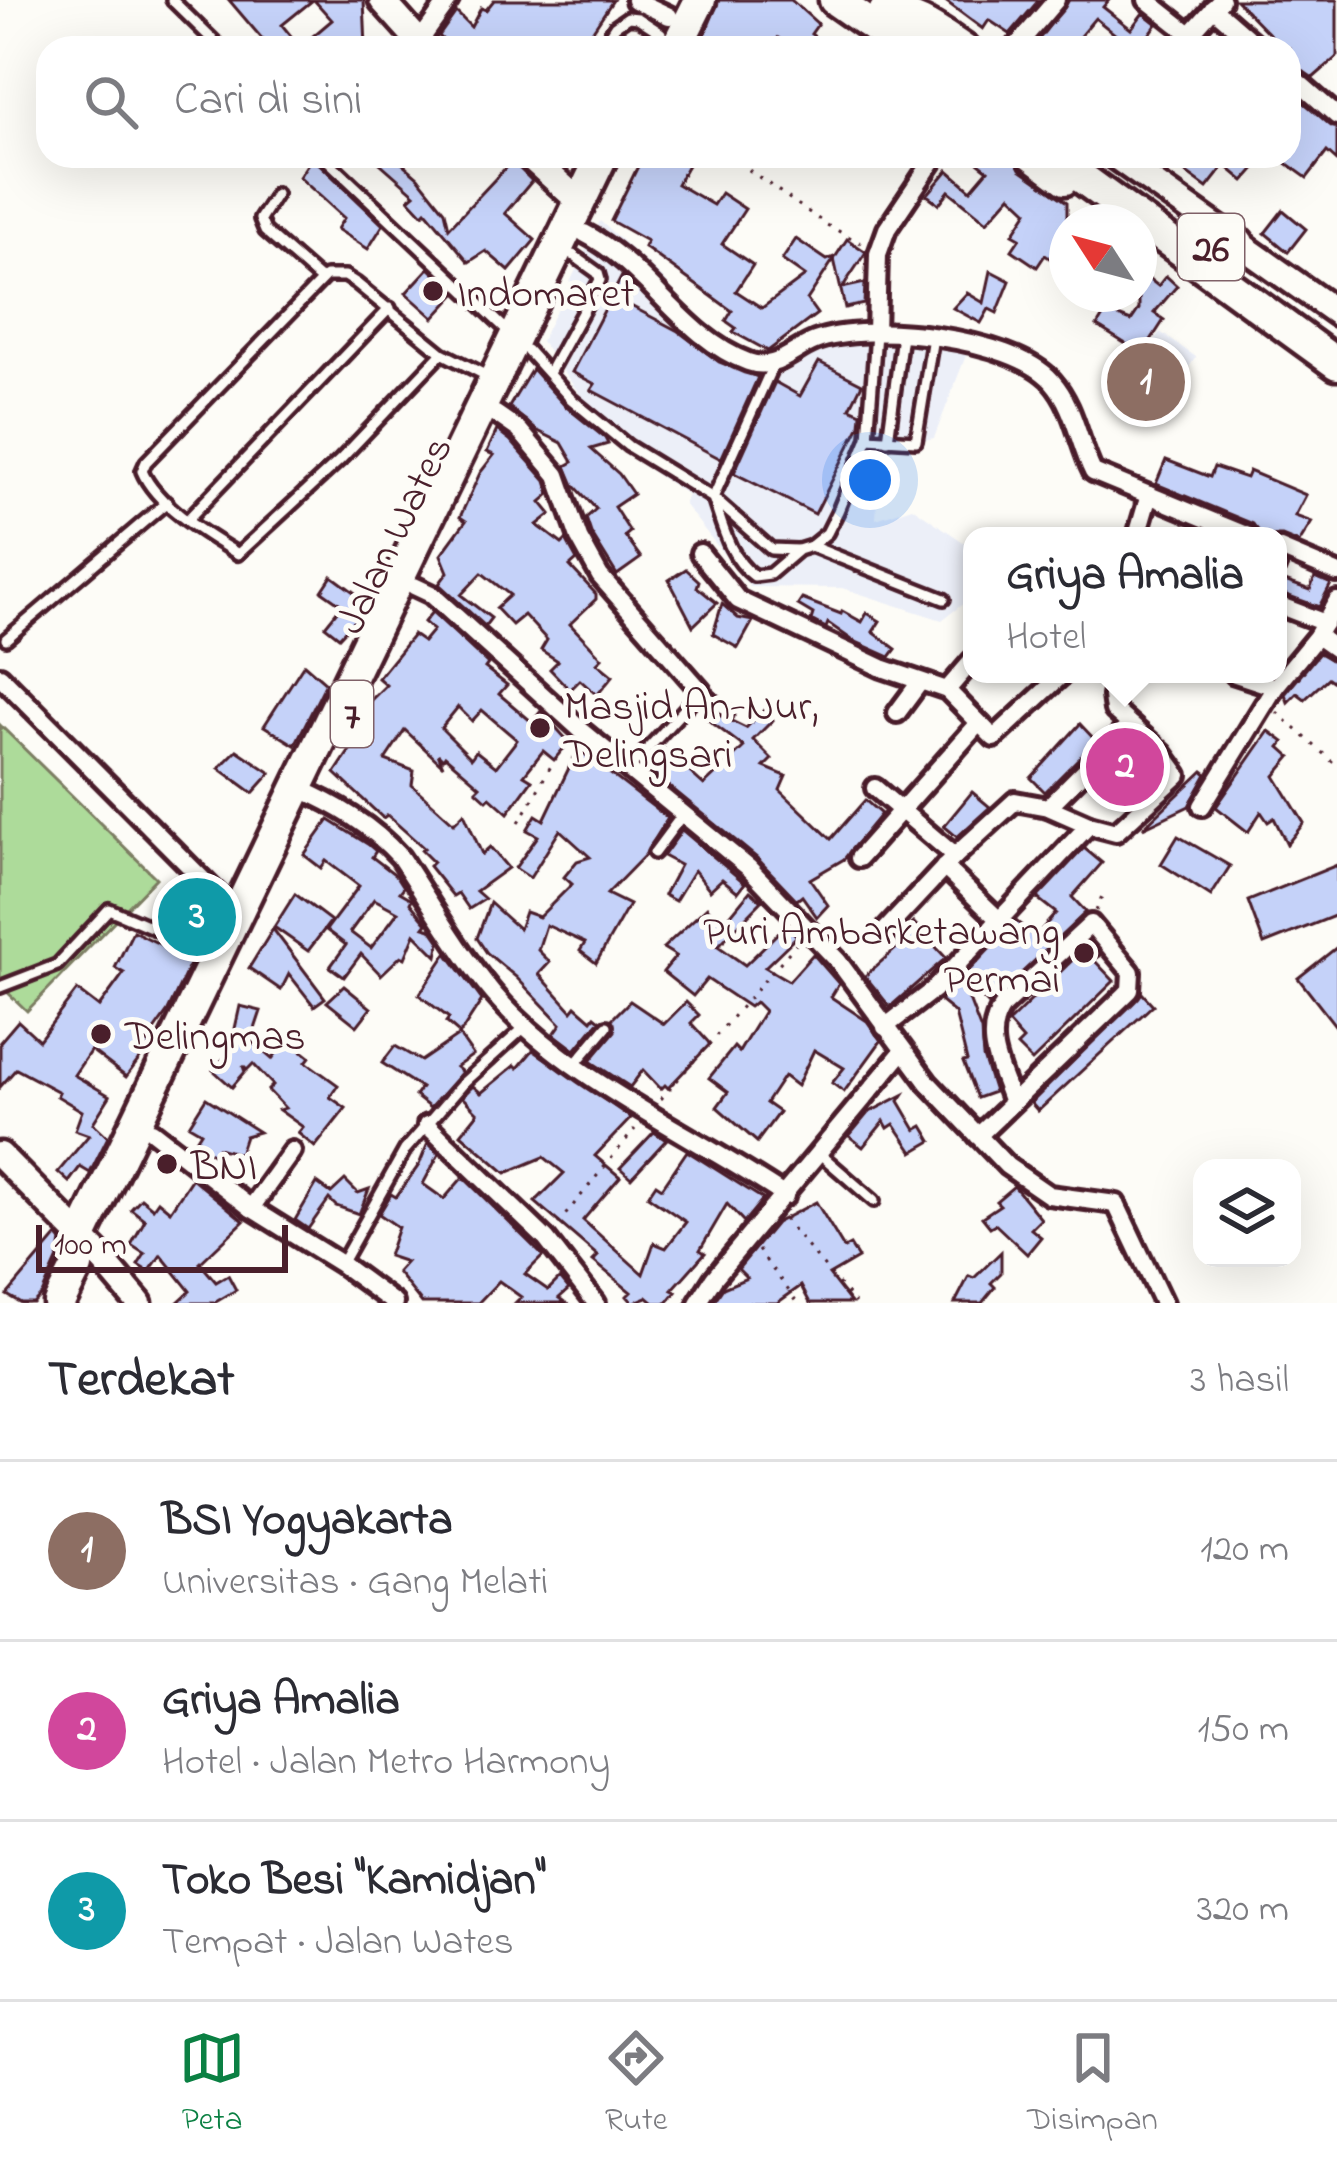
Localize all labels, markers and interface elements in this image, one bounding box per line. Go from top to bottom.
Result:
search box [36,36,1301,168]
icon: search [78,69,144,135]
text: Cari di sini [174,69,362,135]
north arrow [1049,204,1157,312]
road number: 26 [1178,214,1244,280]
place label: Indomaret [457,265,634,326]
marker: Indomaret [420,278,446,304]
pin: 1 [1107,337,1185,427]
street label: Jalan Wates [322,427,470,645]
your location [840,450,900,510]
popup [963,527,1287,683]
text: Griya Amalia [1006,544,1244,610]
text: Hotel [1006,610,1086,667]
place label: Masjid An-Nur, Delingsari [563,678,818,787]
road number: 7 [331,681,373,747]
marker: Masjid An-Nur, Delingsari [527,715,553,741]
pin: 2 [1086,722,1164,812]
pin: 3 [158,872,236,962]
place label: Puri Ambarketawang Permai [703,903,1060,1012]
marker: Puri Ambarketawang Permai [1071,940,1097,966]
place label: Delingmas [124,1008,306,1069]
marker: Delingmas [88,1021,114,1047]
place label: BNI [190,1138,258,1199]
marker: BNI [154,1151,180,1177]
map controls [1193,1159,1301,1267]
button: layers [1193,1159,1301,1267]
scale bar [36,1219,288,1272]
text: 100 m [54,1222,127,1270]
text: Terdekat [48,1344,234,1419]
text: 3 hasil [1190,1353,1289,1410]
text: BSI Yogyakarta [162,1489,453,1555]
text: 1 [81,1522,93,1579]
text: 120 m [1200,1522,1289,1579]
text: Universitas · Gang Melati [162,1555,548,1612]
text: Griya Amalia [162,1669,400,1735]
text: 2 [77,1702,97,1759]
text: 150 m [1197,1702,1289,1759]
text: Hotel · Jalan Metro Harmony [162,1735,610,1792]
text: Toko Besi "Kamidjan" [162,1849,546,1915]
text: 3 [79,1882,95,1939]
text: 320 m [1197,1882,1289,1939]
text: Tempat · Jalan Wates [162,1915,514,1972]
tab: Peta [179,2025,245,2145]
tab: Rute [603,2025,669,2145]
tab: Disimpan [1027,2025,1158,2145]

